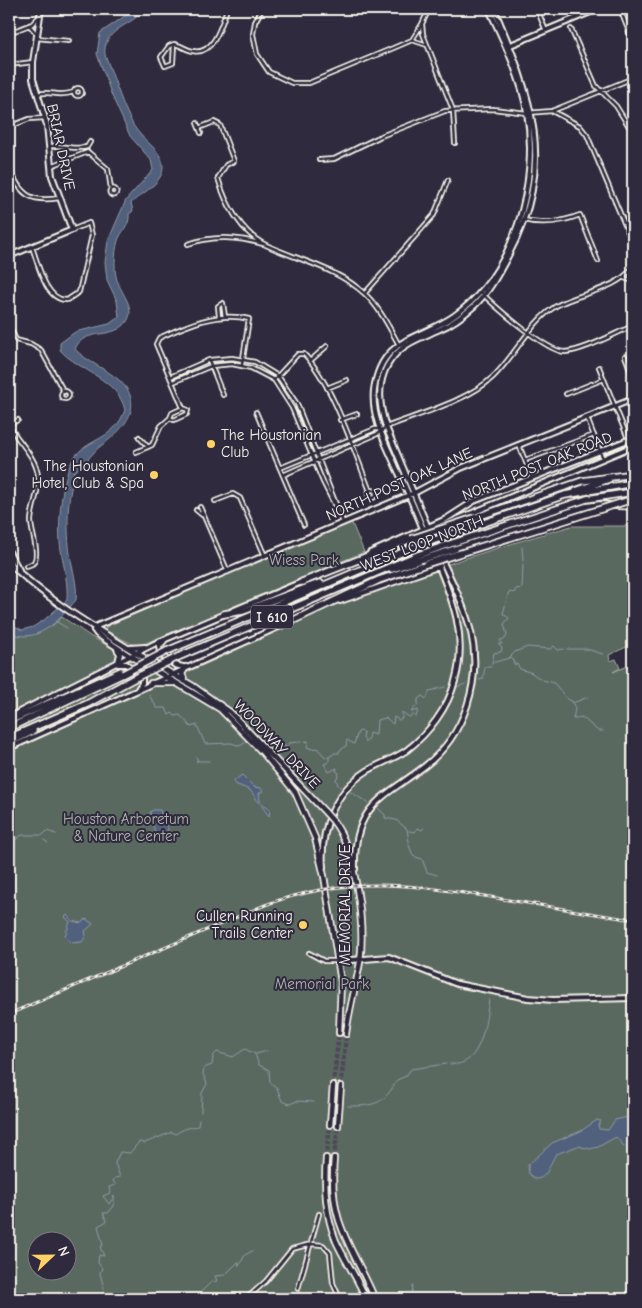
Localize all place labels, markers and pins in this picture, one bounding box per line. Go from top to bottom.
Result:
place label: The Houstonian Club [221,426,322,461]
marker: The Houstonian Club [205,438,217,450]
place label: The Houstonian Hotel, Club & Spa [31,457,144,492]
marker: The Houstonian Hotel, Club & Spa [148,469,160,481]
place label: Cullen Running Trails Center [196,907,293,942]
marker: Cullen Running Trails Center [297,919,309,931]

